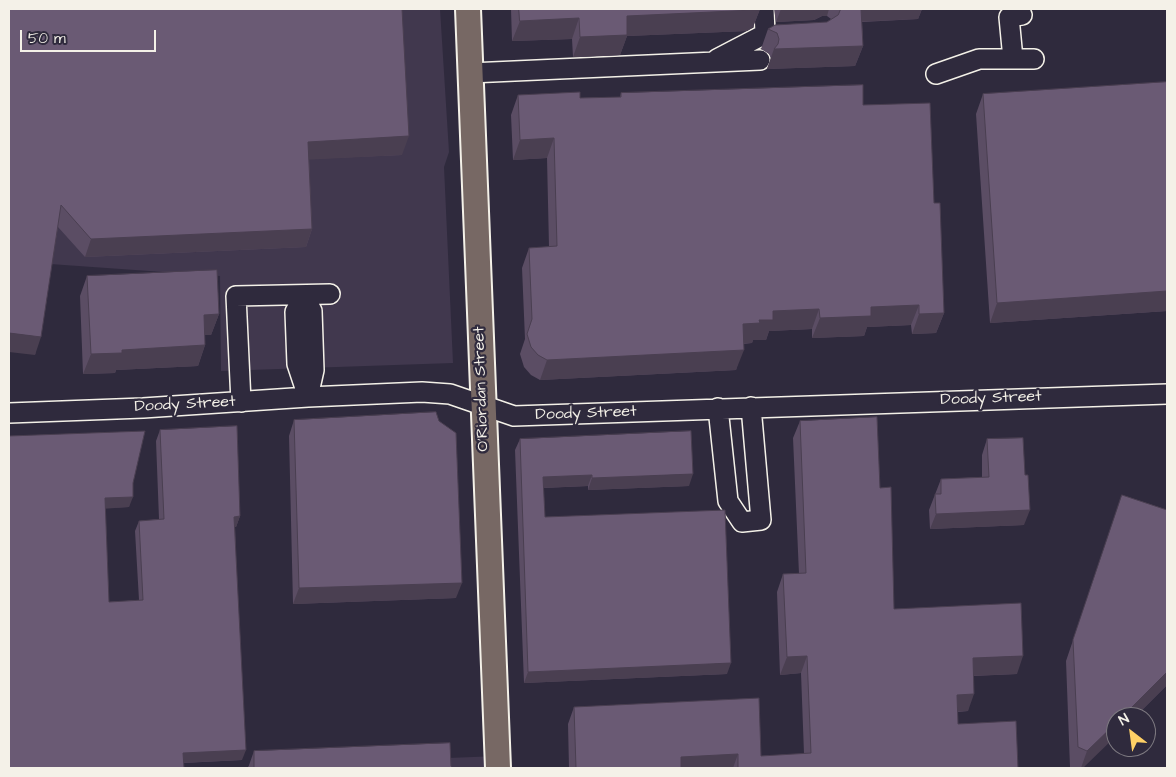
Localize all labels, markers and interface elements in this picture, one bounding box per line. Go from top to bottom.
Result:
scale bar [22,20,159,52]
text: 50 m [28,28,66,49]
street label: O'Riordan Street [470,326,494,452]
street label: Doody Street [940,388,1042,410]
street label: Doody Street [134,393,236,417]
street label: Doody Street [535,403,637,425]
north arrow [1106,707,1156,757]
text: N [1115,709,1133,731]

